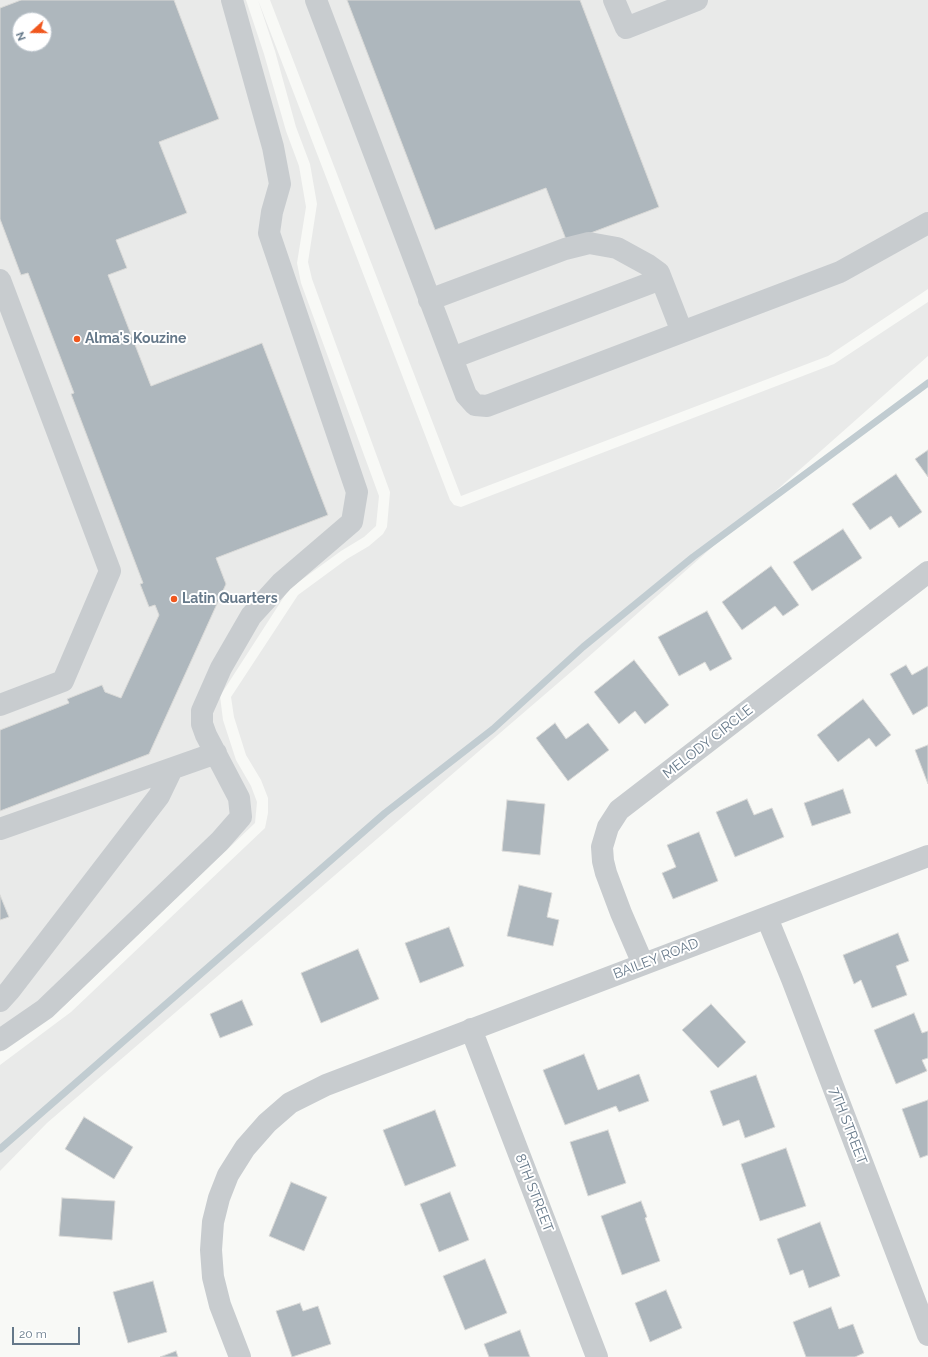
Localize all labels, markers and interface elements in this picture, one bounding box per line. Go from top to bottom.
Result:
north arrow [12,12,52,52]
text: N [14,30,29,42]
place label: Alma's Kouzine [85,331,186,347]
marker: Alma's Kouzine [72,334,82,344]
place label: Latin Quarters [182,591,278,607]
marker: Latin Quarters [169,594,179,604]
street label: MELODY CIRCLE [660,702,756,782]
street label: BAILEY ROAD [611,935,701,983]
street label: 7TH STREET [826,1085,870,1167]
street label: 8TH STREET [511,1152,557,1234]
scale bar [14,1319,82,1345]
text: 20 m [19,1327,47,1341]

